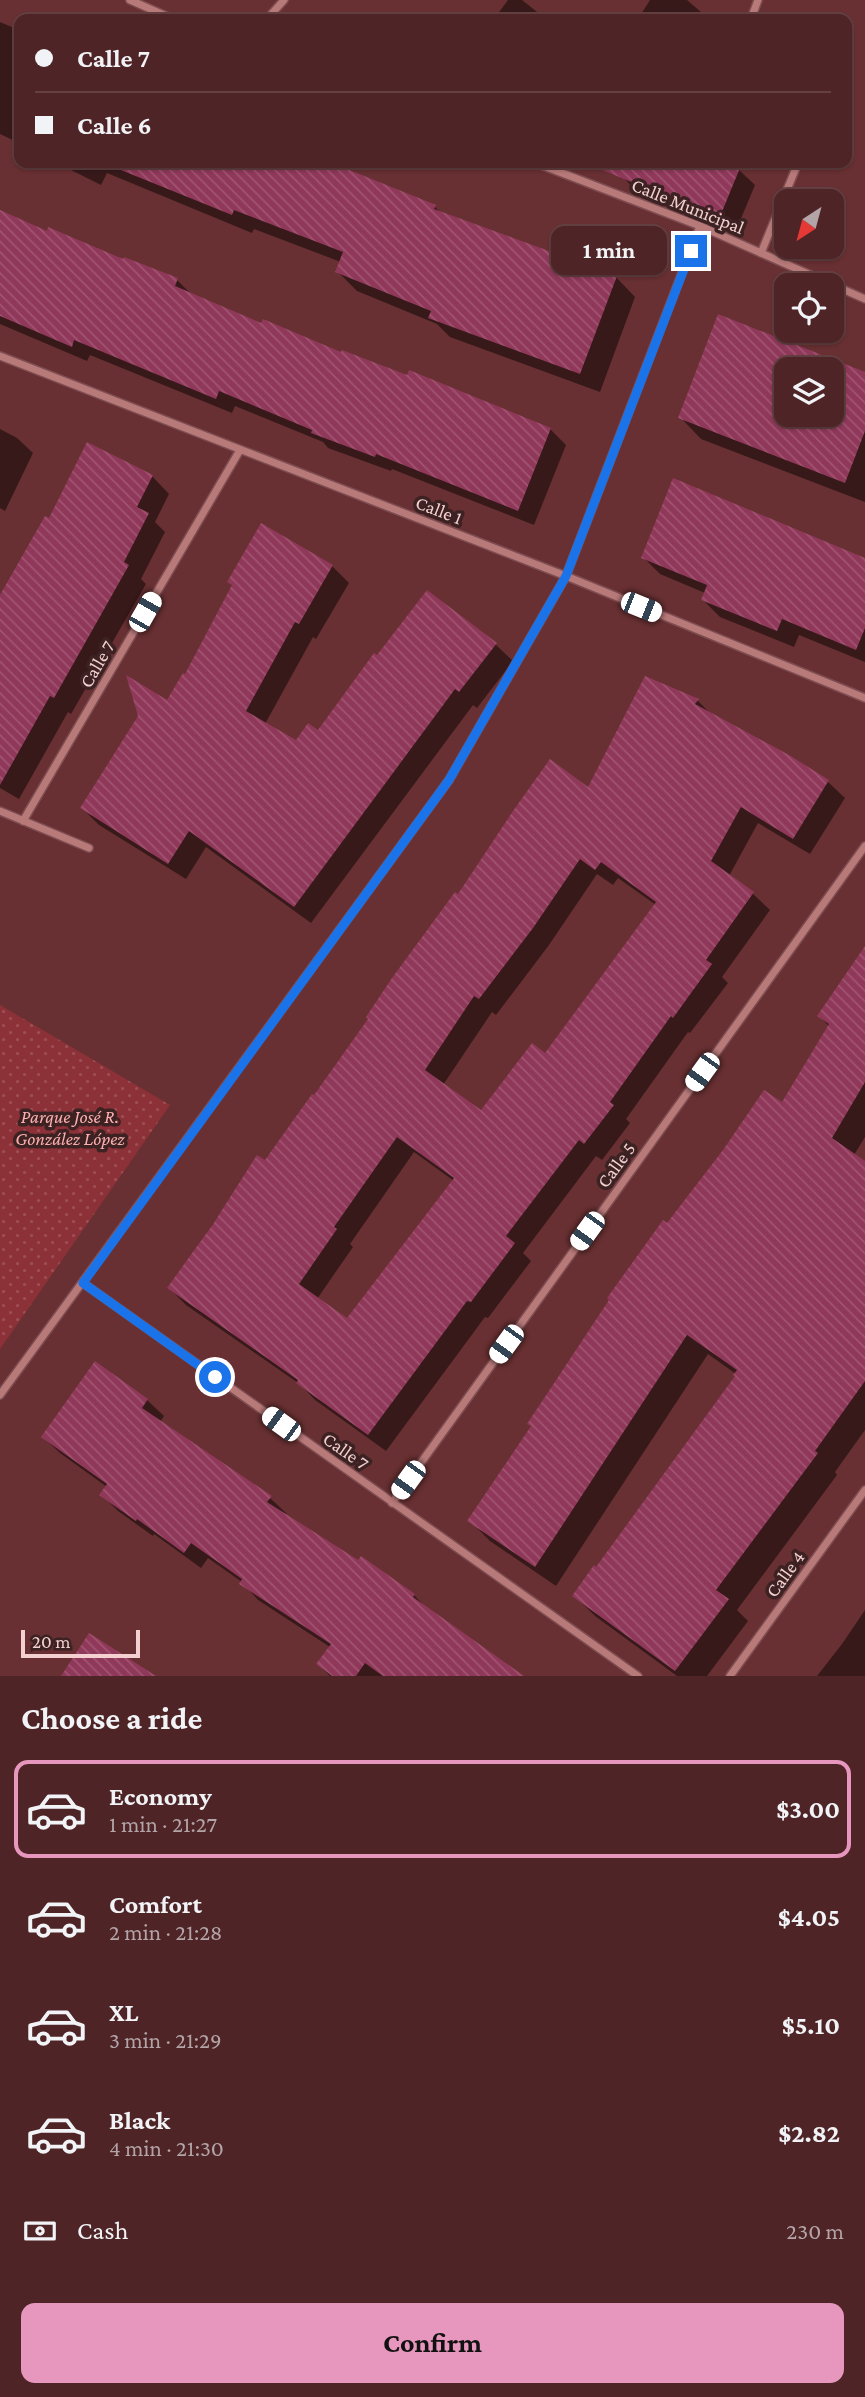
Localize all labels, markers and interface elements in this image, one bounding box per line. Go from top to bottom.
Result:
text: Calle 7 [77,44,150,73]
text: Calle 6 [77,111,152,140]
street label: Calle Municipal [629,174,747,238]
north arrow [774,189,844,259]
map controls [774,189,844,427]
callout: 1 min [551,226,666,276]
route end [675,235,707,267]
text: 1 min [583,237,635,263]
button: locate [774,273,844,343]
button: layers [774,357,844,427]
street label: Calle 1 [413,492,465,528]
car [126,589,165,635]
car [618,589,665,625]
street label: Calle 7 [75,637,119,691]
car [682,1049,723,1095]
park label: Parque José R. González López [15,1106,126,1149]
street label: Calle 5 [593,1138,639,1192]
car [567,1208,608,1254]
car [486,1321,527,1367]
route start [199,1361,231,1393]
car [258,1403,305,1445]
street label: Calle 7 [319,1428,373,1474]
car [388,1457,429,1503]
street label: Calle 4 [761,1547,809,1601]
scale bar [21,1627,140,1659]
text: 20 m [32,1631,71,1652]
text: Choose a ride [21,1700,202,1736]
icon: car [25,1778,88,1841]
text: Economy [109,1782,212,1811]
text: $3.00 [776,1795,840,1824]
text: 1 min · 21:27 [109,1811,217,1837]
icon: car [25,1886,88,1949]
text: Comfort [109,1890,202,1919]
text: $4.05 [778,1903,840,1932]
text: 2 min · 21:28 [109,1919,222,1945]
icon: car [25,1994,88,2057]
text: XL [109,1998,138,2027]
text: $5.10 [782,2011,840,2040]
text: 3 min · 21:29 [109,2027,222,2053]
icon: car [25,2102,88,2165]
text: Black [109,2106,170,2135]
text: $2.82 [778,2119,840,2148]
text: 4 min · 21:30 [109,2135,224,2161]
icon: cash [21,2212,59,2250]
text: Cash [77,2216,128,2245]
text: 230 m [786,2218,844,2244]
button: Confirm [21,2303,844,2383]

